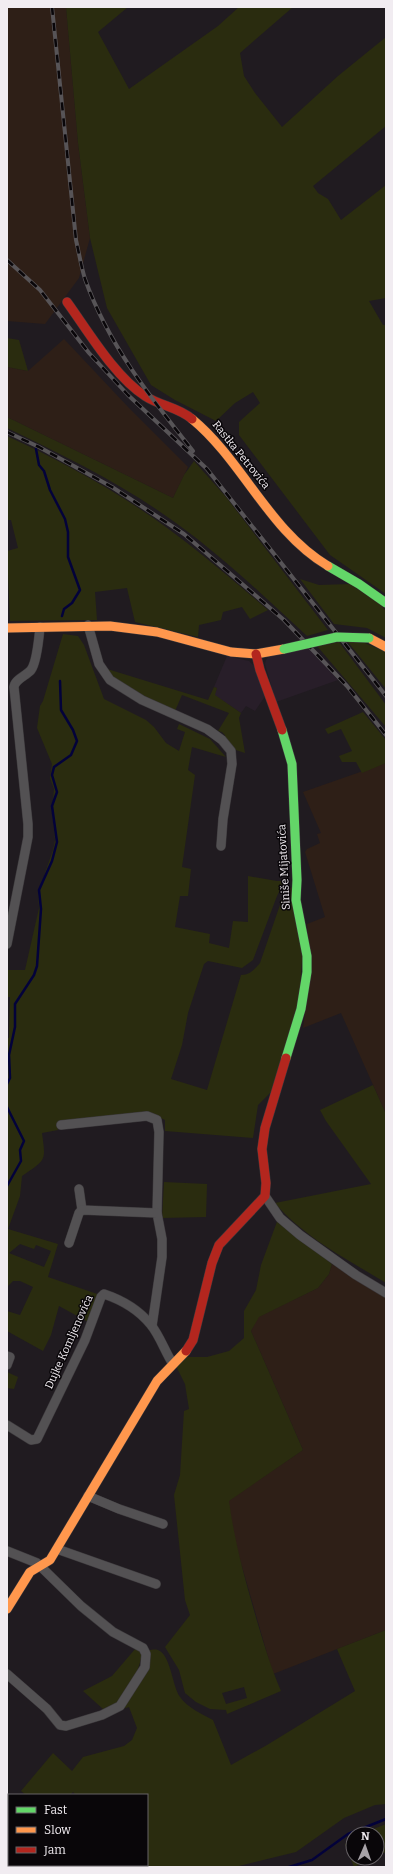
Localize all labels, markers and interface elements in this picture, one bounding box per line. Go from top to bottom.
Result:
street label: Rastka Petrovića [210,418,272,492]
street label: Siniše Mijatovića [275,824,293,910]
street label: Dujke Komljenovića [42,1293,96,1391]
legend [8,1794,148,1866]
text: Fast [44,1803,68,1817]
text: Slow [44,1823,71,1837]
north arrow [345,1826,385,1866]
text: N [361,1830,370,1843]
text: Jam [43,1843,66,1857]

